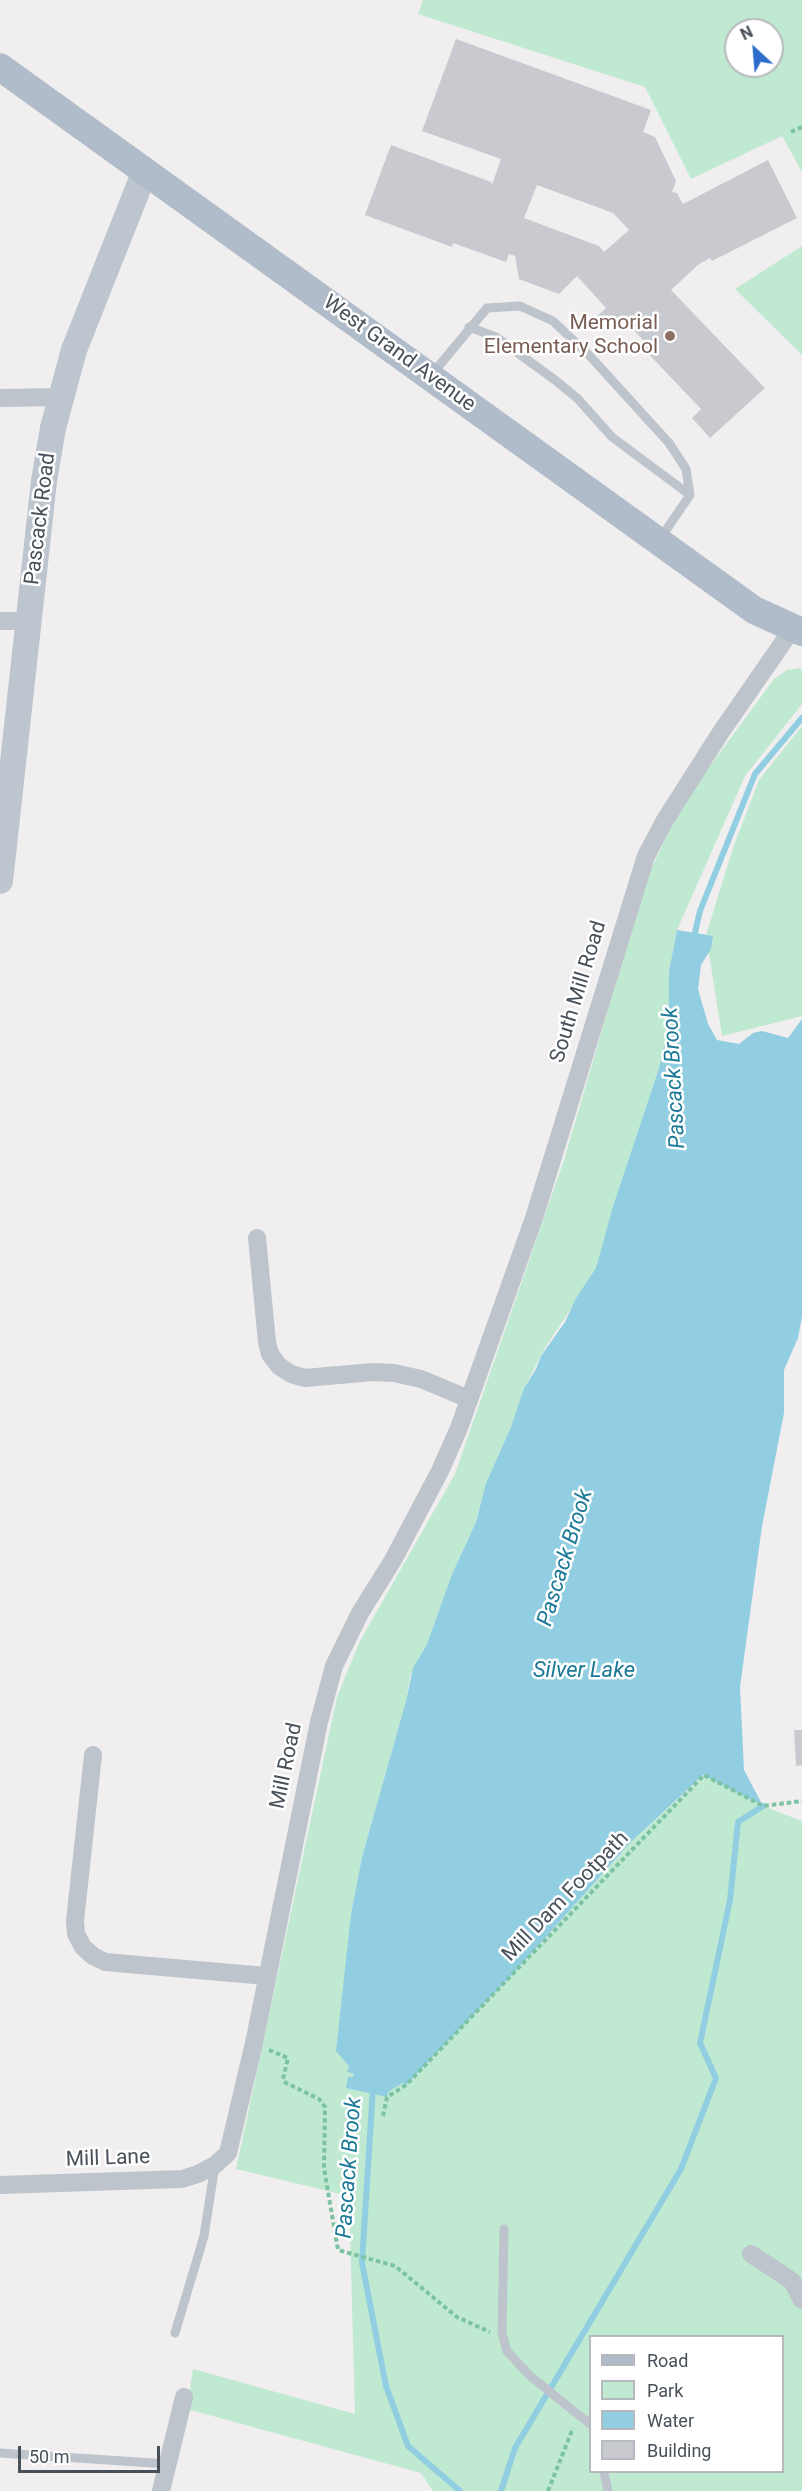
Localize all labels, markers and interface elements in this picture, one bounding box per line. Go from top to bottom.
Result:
north arrow [724,18,784,78]
text: N [738,22,756,44]
street label: West Grand Avenue [318,290,480,418]
place label: Memorial Elementary School [484,311,658,361]
marker: Memorial Elementary School [663,329,677,343]
street label: Pascack Road [20,452,62,586]
street label: South Mill Road [546,918,612,1066]
water label: Pascack Brook [658,1007,692,1149]
water label: Pascack Brook [533,1486,599,1630]
water label: Silver Lake [533,1658,635,1684]
street label: Mill Road [266,1721,308,1811]
street label: Mill Dam Footpath [497,1827,635,1967]
water label: Pascack Brook [332,2096,368,2240]
street label: Mill Lane [65,2145,151,2173]
legend [589,2335,784,2473]
text: Road [647,2350,688,2371]
text: Park [647,2380,683,2401]
text: Water [647,2410,694,2431]
scale bar [21,2434,164,2472]
text: Building [647,2440,711,2461]
text: 50 m [29,2446,69,2467]

